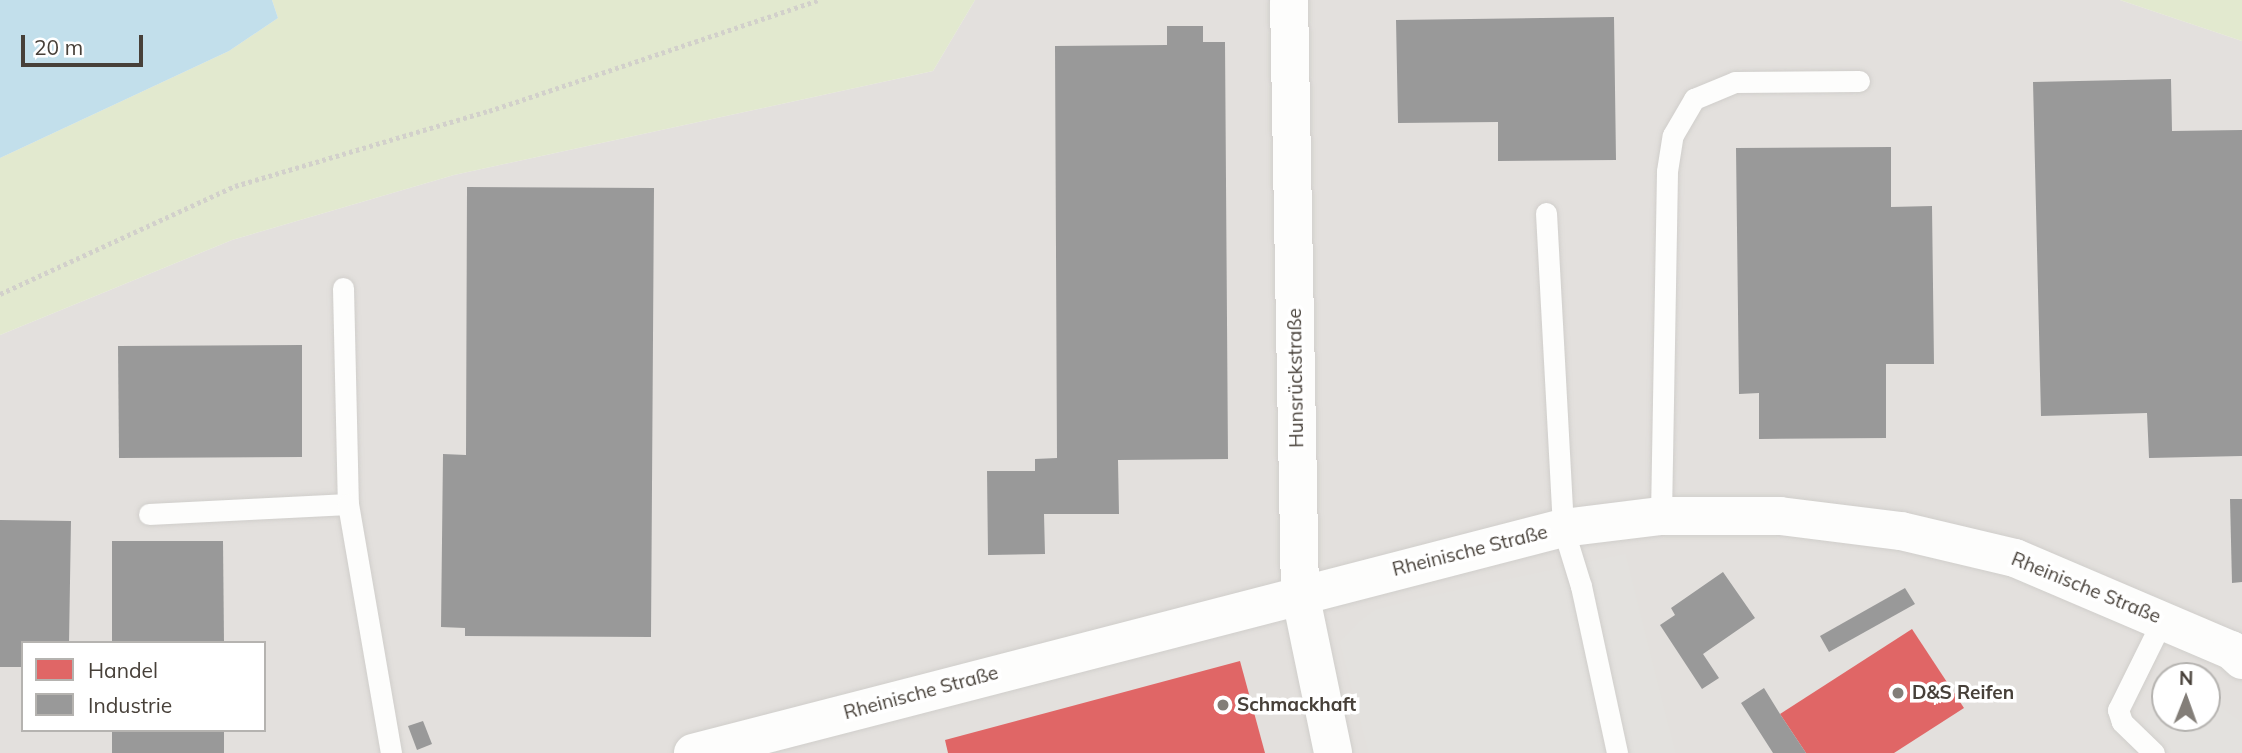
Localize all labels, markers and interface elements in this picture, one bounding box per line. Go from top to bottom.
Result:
scale bar [24,21,147,65]
text: 20 m [34,34,83,60]
street label: Hunsrückstraße [1283,308,1309,448]
street label: Rheinische Straße [1390,521,1550,581]
street label: Rheinische Straße [2008,548,2164,628]
legend [21,641,266,732]
text: Handel [88,657,158,683]
street label: Rheinische Straße [841,661,1001,725]
north arrow [2151,662,2221,732]
text: N [2179,666,2194,690]
place label: D&S Reifen [1912,682,2014,704]
marker: D&S Reifen [1890,685,1906,701]
text: Industrie [88,692,172,718]
place label: Schmackhaft [1237,694,1356,716]
marker: Schmackhaft [1215,697,1231,713]

